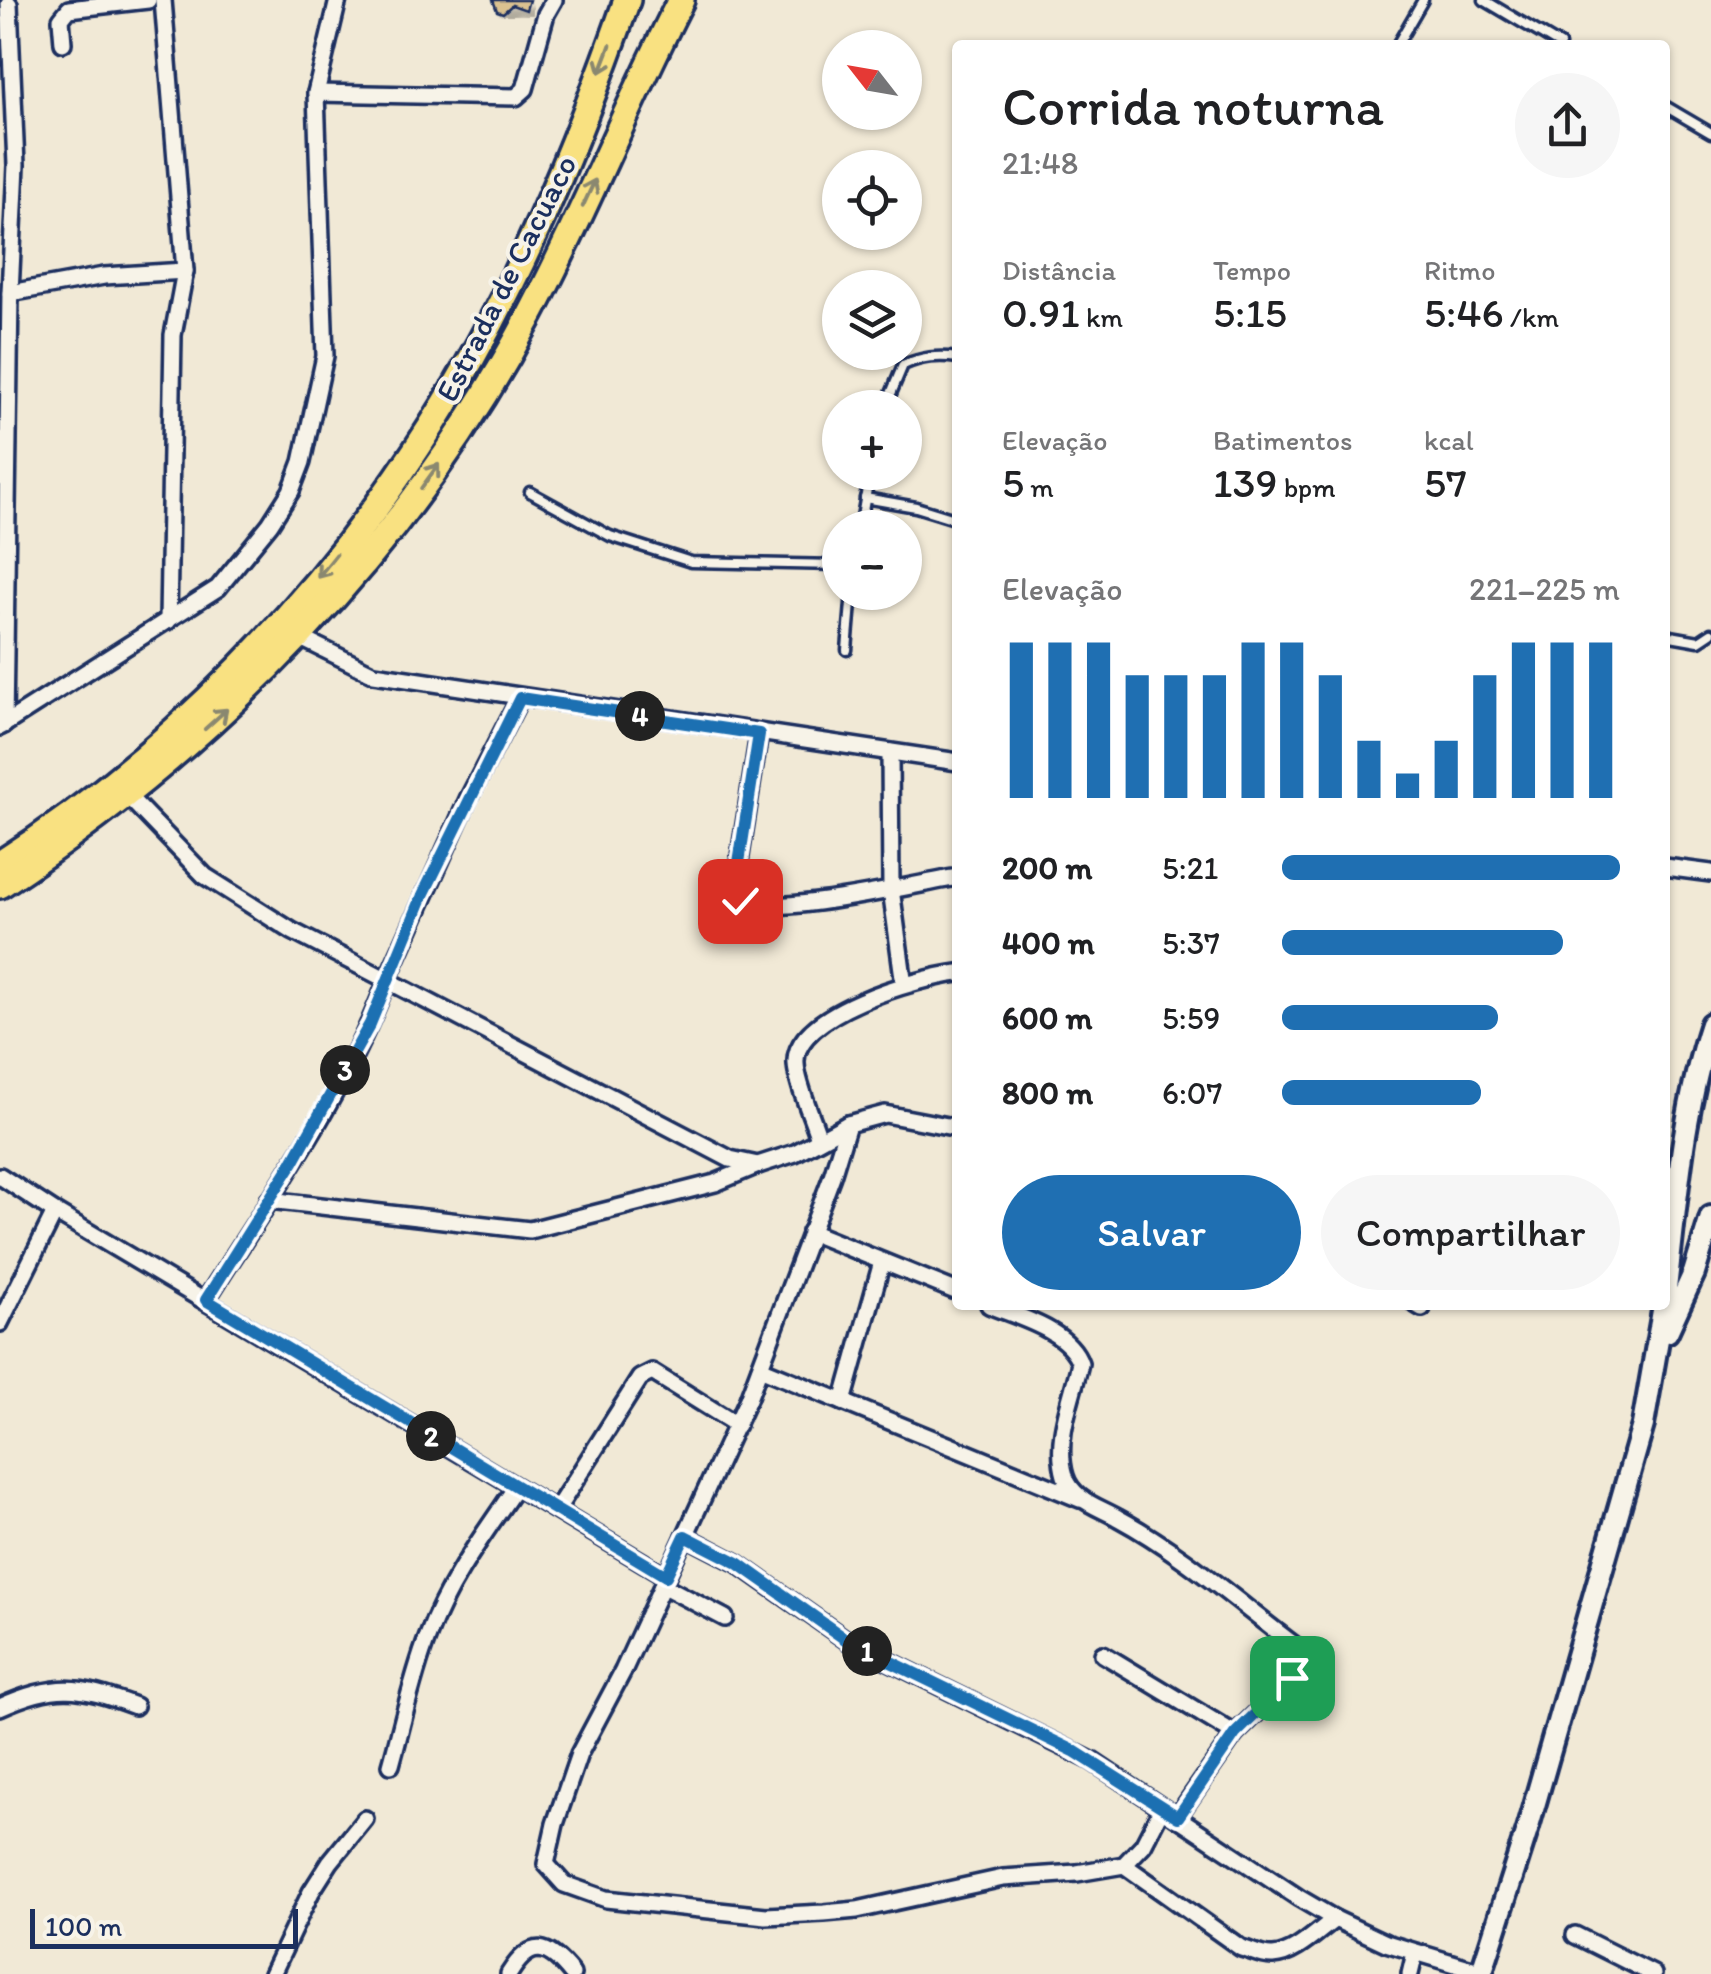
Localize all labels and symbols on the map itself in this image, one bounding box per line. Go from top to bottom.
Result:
north arrow [822,30,922,130]
one-way arrow [595,43,613,74]
street label: Estrada de Cacuaco [427,148,585,408]
one-way arrow [580,179,599,209]
one-way arrow [420,463,441,490]
one-way arrow [317,552,339,578]
pin: 4 [615,691,665,741]
one-way arrow [202,707,228,731]
pin [698,859,783,944]
pin: 3 [320,1045,370,1095]
pin: 2 [406,1411,456,1461]
pin: 1 [842,1626,892,1676]
pin [1250,1636,1335,1721]
scale bar [30,1904,298,1948]

